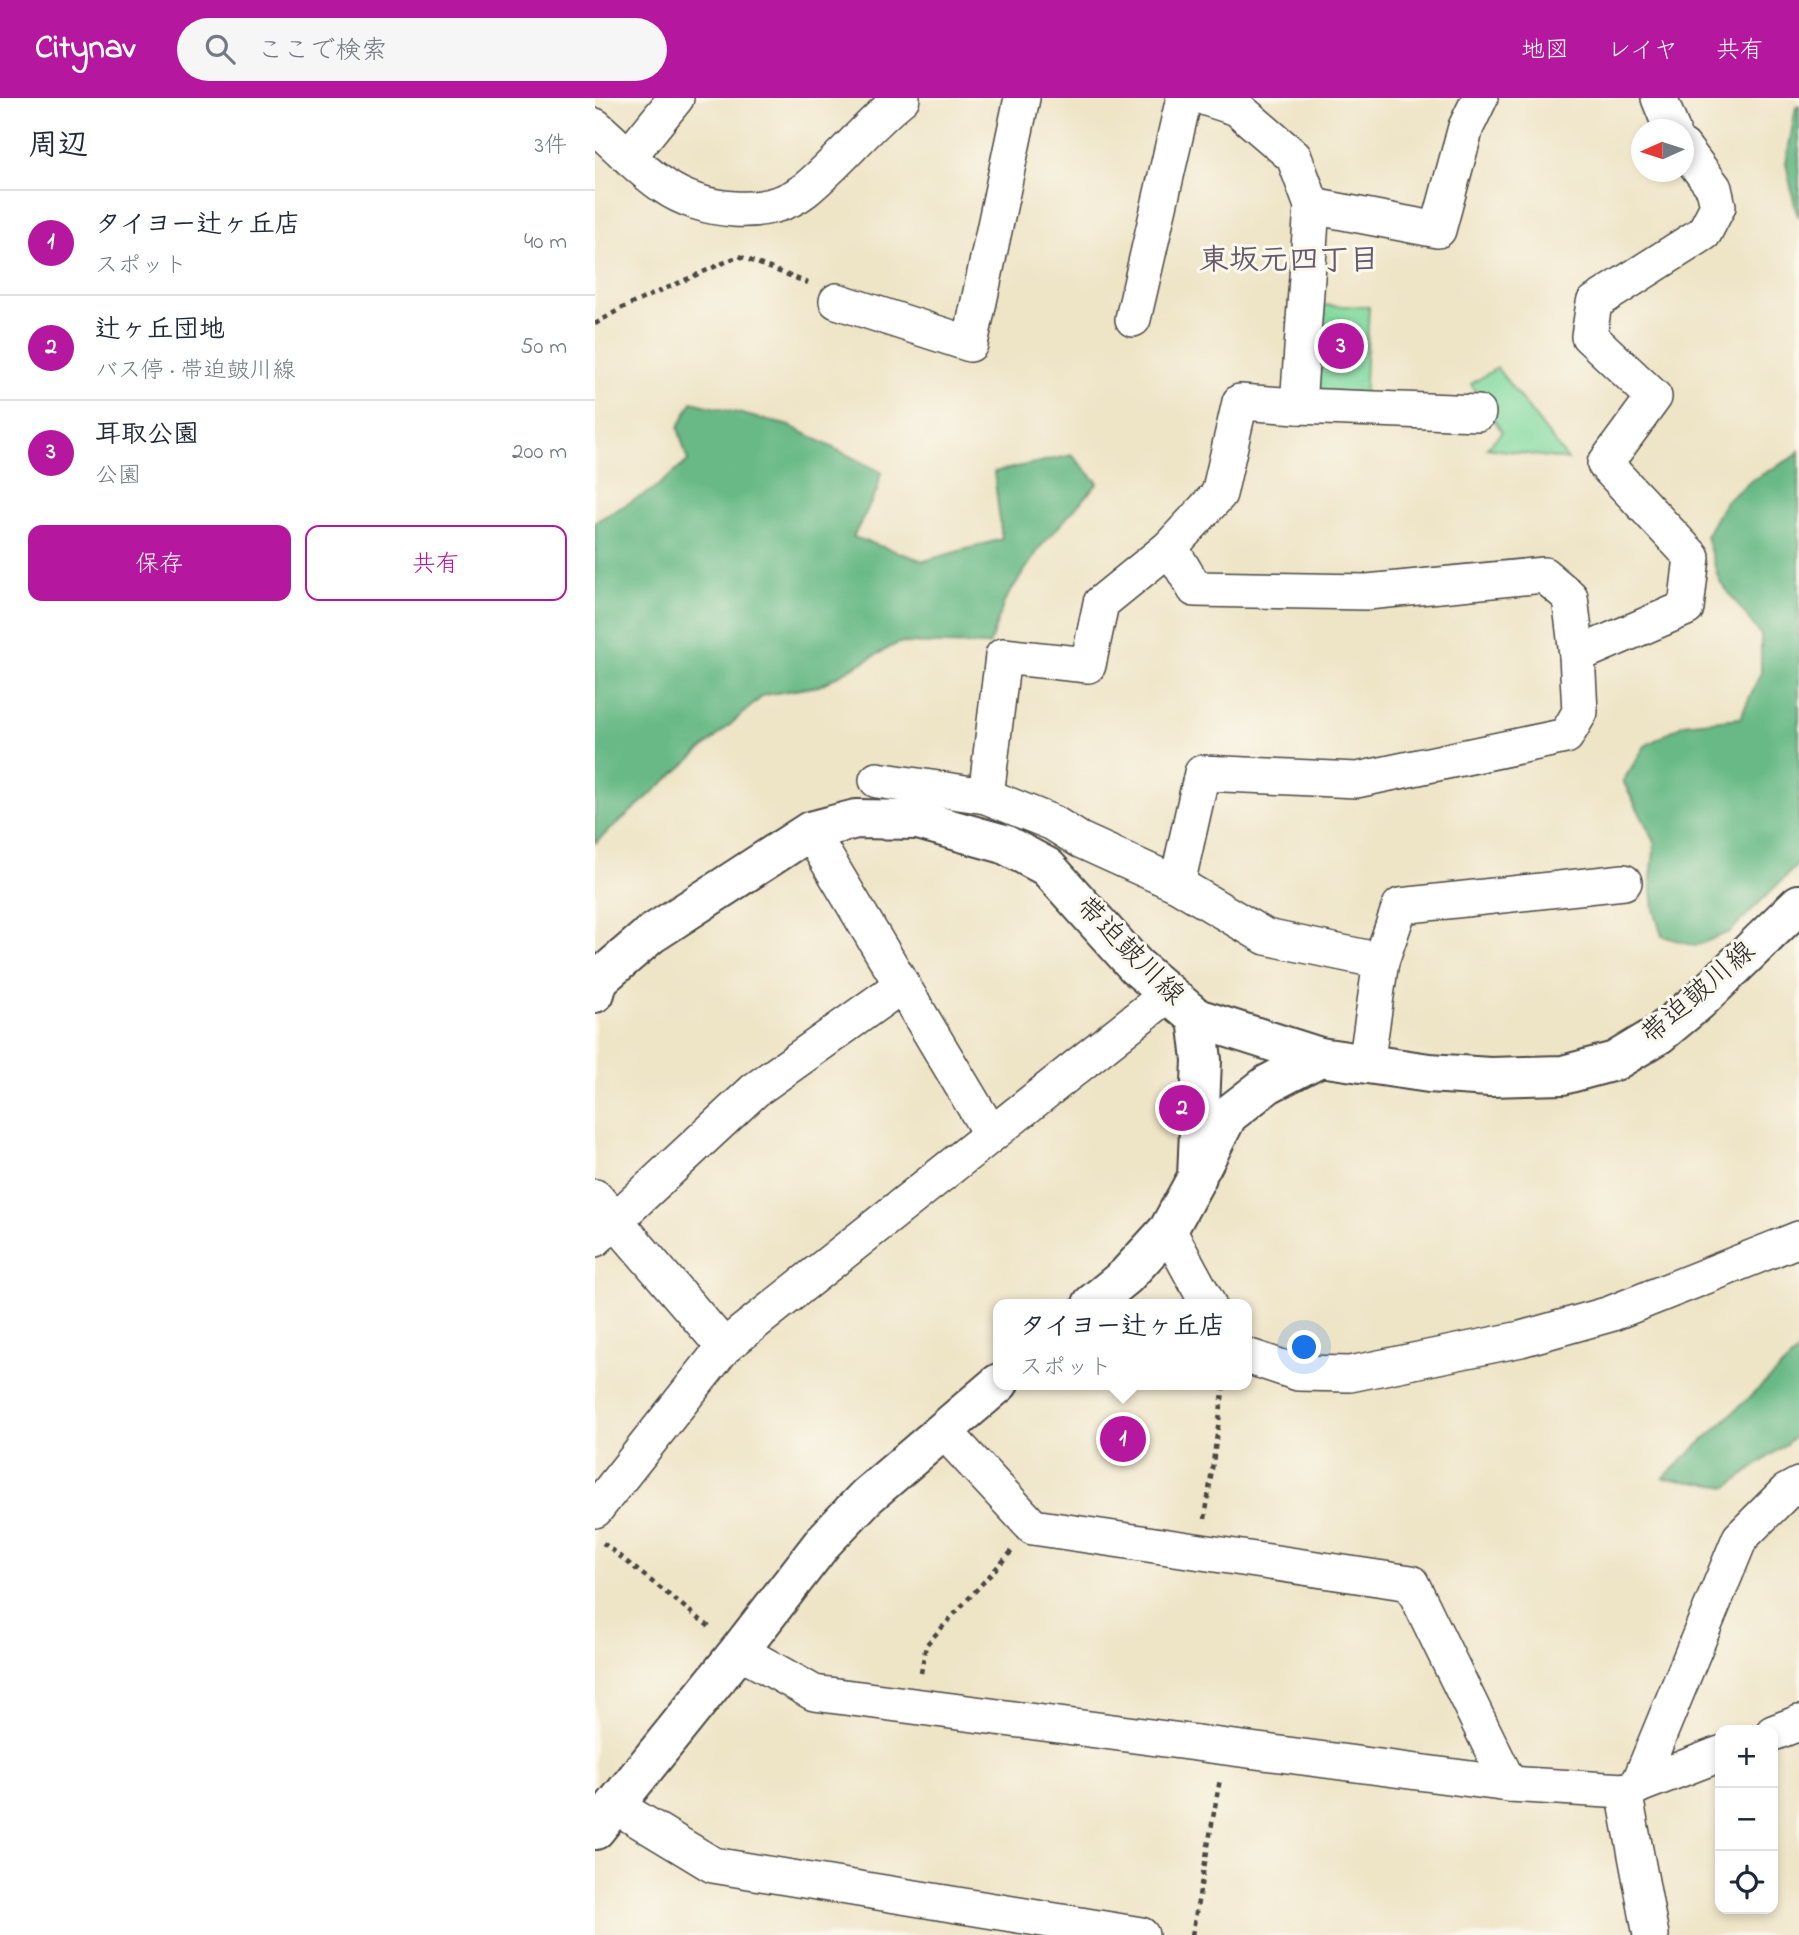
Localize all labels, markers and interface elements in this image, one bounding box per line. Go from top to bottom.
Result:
search box [177,18,667,81]
text: Citynav [35,25,135,73]
icon: search [201,30,239,68]
text: ここで検索 [257,33,387,71]
text: 地図 [1521,34,1569,69]
text: レイヤ [1607,34,1678,69]
text: 共有 [1716,34,1764,69]
north arrow [1631,119,1694,182]
text: 周辺 [28,125,88,169]
text: 3件 [535,130,567,163]
text: タイヨー辻ヶ丘店 [95,207,300,245]
text: 1 [47,226,55,259]
text: 40 m [524,226,567,259]
district label: 東坂元四丁目 [1199,240,1379,284]
text: スポット [95,250,187,283]
text: 辻ヶ丘団地 [95,312,225,350]
pin: 3 [1318,320,1364,372]
text: 2 [45,331,57,364]
text: 50 m [520,331,567,364]
text: バス停 · 帯迫皷川線 [95,355,295,388]
text: 耳取公園 [95,417,199,455]
text: 3 [46,436,56,469]
text: 200 m [512,436,567,469]
text: 公園 [95,460,141,493]
button: 保存 [28,525,291,601]
button: 共有 [305,525,567,601]
street label: 帯迫皷川線 [1065,888,1193,1016]
street label: 帯迫皷川線 [1633,933,1765,1055]
pin: 2 [1159,1082,1205,1134]
popup [993,1299,1252,1390]
text: タイヨー辻ヶ丘店 [1020,1309,1225,1347]
your location [1287,1330,1321,1364]
text: スポット [1020,1352,1112,1385]
pin: 1 [1100,1413,1146,1465]
map controls [1715,1725,1778,1914]
button: + [1715,1725,1778,1788]
button: − [1715,1788,1778,1851]
button: locate [1715,1851,1778,1914]

